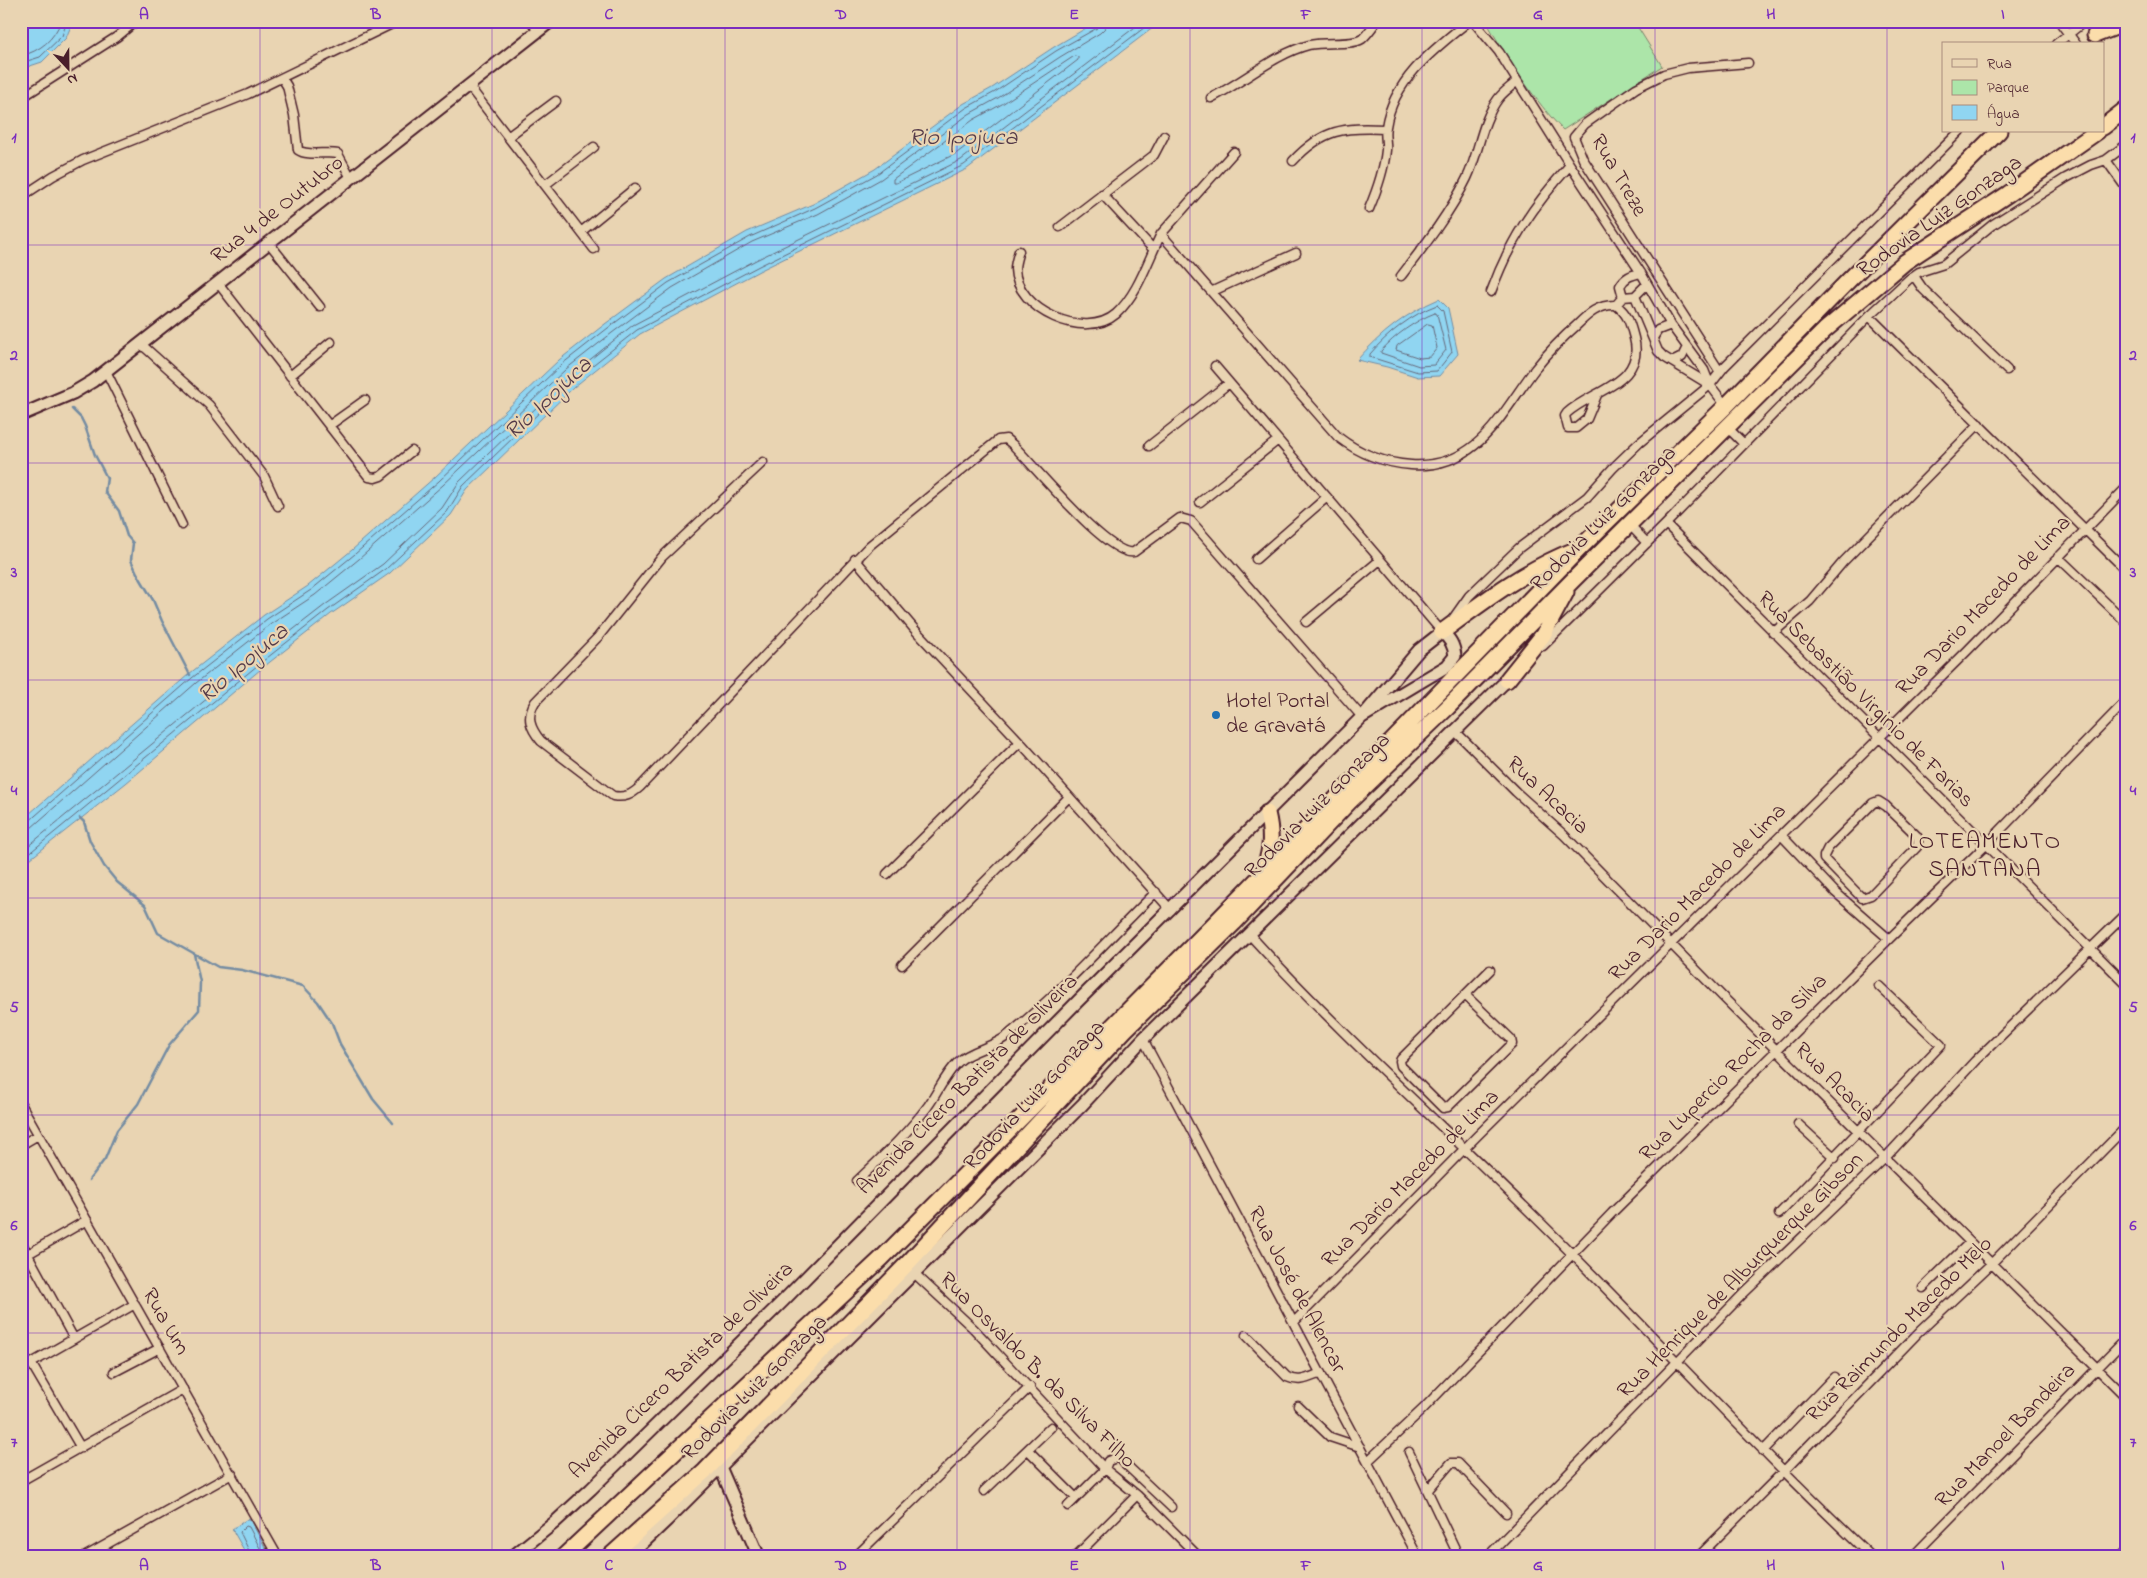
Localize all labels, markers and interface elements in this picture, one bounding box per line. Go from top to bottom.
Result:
text: A [139,3,149,27]
text: B [370,3,382,27]
text: C [605,3,614,27]
text: D [834,3,847,27]
text: E [1069,3,1079,27]
text: F [1300,3,1312,27]
text: G [1533,3,1543,27]
text: H [1766,3,1776,27]
text: I [2001,3,2005,27]
north arrow [42,42,92,92]
legend [1942,42,2104,132]
text: Rua [1987,53,2012,75]
text: N [64,67,81,90]
text: Parque [1987,77,2029,99]
text: Água [1987,103,2020,126]
water label: Rio Ipojuca [909,121,1018,156]
text: 1 [11,126,17,150]
text: 1 [2130,126,2136,150]
street label: Rua Treze [1582,129,1655,223]
street label: Rua 4 de Outubro [205,148,351,272]
street label: Rodovia Luiz Gonzaga [1851,148,2030,287]
text: 2 [9,344,18,368]
text: 2 [2128,344,2137,368]
water label: Rio Ipojuca [497,348,601,449]
street label: Rodovia Luiz Gonzaga [1524,439,1685,600]
street label: Rua Dario Macedo de Lima [1889,508,2079,704]
text: 3 [10,561,18,585]
text: 3 [2129,561,2137,585]
street label: Rua Sebastião Virginio de Farias [1748,584,1981,817]
water label: Rio Ipojuca [191,615,298,712]
place label: Hotel Portal de Gravatá [1226,686,1329,743]
marker: Hotel Portal de Gravatá [1210,709,1222,721]
street label: Rodovia Luiz Gonzaga [1238,726,1399,887]
street label: Rua Acacia [1498,749,1596,843]
text: 4 [10,779,18,803]
text: 4 [2129,779,2137,803]
street label: Rua Dario Macedo de Lima [1602,797,1794,989]
district label: LOTEAMENTO SANTANA [1909,825,2061,888]
street label: Rua Lupercio Rocha da Silva [1632,966,1836,1170]
street label: Avenida Cicero Batista de Oliveira [850,967,1086,1203]
text: 5 [9,996,19,1020]
text: 5 [2128,996,2138,1020]
street label: Rodovia Luiz Gonzaga [957,1014,1114,1179]
street label: Rua Acacia [1786,1035,1882,1131]
street label: Rua Dario Macedo de Lima [1315,1083,1507,1275]
street label: Rua Henrique de Alburquerque Gibson [1610,1145,1872,1407]
street label: Rua José de Alencar [1238,1201,1354,1379]
text: 6 [9,1214,18,1238]
text: 6 [2128,1214,2137,1238]
street label: Rua Raimundo Macedo Melo [1799,1229,2001,1431]
street label: Avenida Cicero Batista de Oliveira [562,1255,802,1487]
street label: Rua Osvaldo B. da Silva Filho [931,1265,1143,1477]
street label: Rua Um [133,1282,197,1362]
street label: Rodovia Luiz Gonzaga [675,1308,836,1469]
street label: Rua Manoel Bandeira [1928,1356,2084,1516]
text: 7 [11,1431,18,1455]
text: 7 [2130,1431,2137,1455]
text: A [139,1554,149,1578]
text: B [370,1554,382,1578]
text: C [605,1554,614,1578]
text: D [834,1554,847,1578]
text: E [1069,1554,1079,1578]
text: F [1300,1554,1312,1578]
text: G [1533,1554,1543,1578]
text: H [1766,1554,1776,1578]
text: I [2001,1554,2005,1578]

